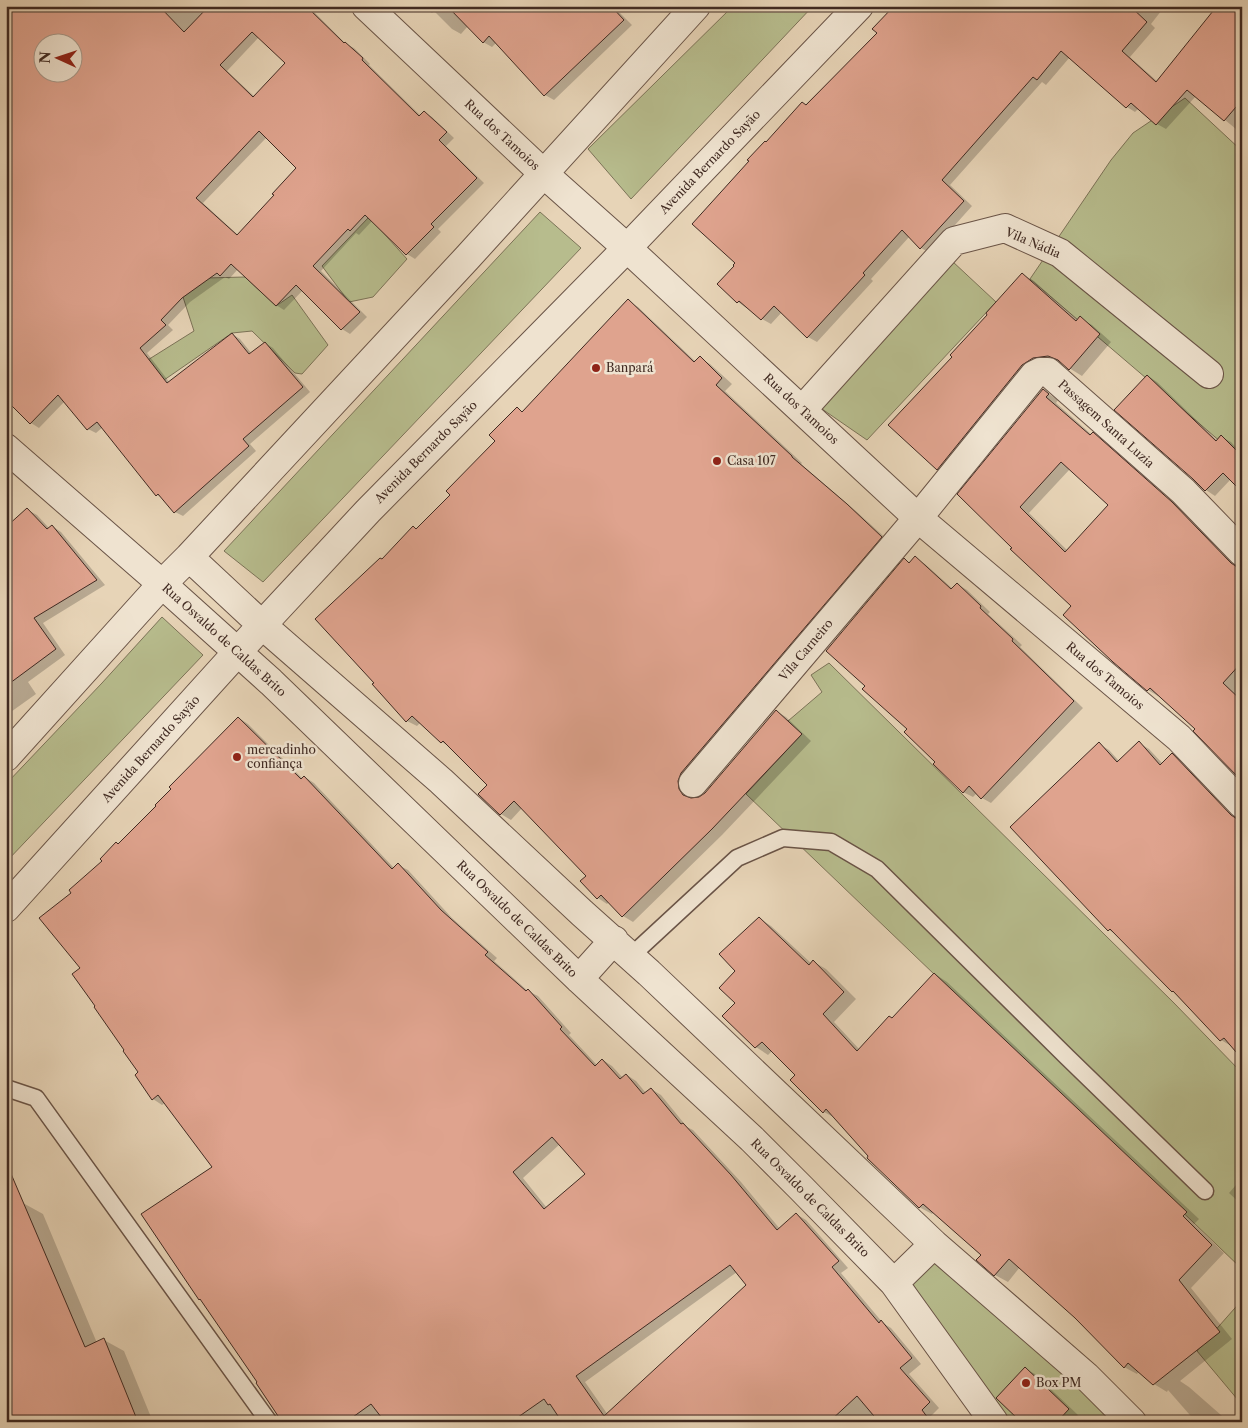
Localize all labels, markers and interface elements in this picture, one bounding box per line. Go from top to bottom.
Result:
north arrow [32,32,82,82]
text: N [36,51,54,64]
street label: Rua dos Tamoios [462,96,543,173]
street label: Avenida Bernardo Sayão [655,107,763,218]
street label: Vila Nádia [1002,224,1064,261]
place label: Banpará [606,360,654,375]
marker: Banpará [590,362,602,374]
street label: Rua dos Tamoios [761,370,842,447]
street label: Passagem Santa Luzia [1055,376,1158,471]
street label: Avenida Bernardo Sayão [371,397,480,507]
place label: Casa 107 [727,453,776,468]
marker: Casa 107 [711,455,723,467]
street label: Rua Osvaldo de Caldas Brito [159,580,289,699]
street label: Vila Carneiro [775,616,836,684]
street label: Rua dos Tamoios [1063,639,1147,713]
street label: Avenida Bernardo Sayão [98,692,203,806]
place label: mercadinho confiança [247,742,316,771]
marker: mercadinho confiança [231,751,243,763]
street label: Rua Osvaldo de Caldas Brito [454,857,581,980]
street label: Rua Osvaldo de Caldas Brito [748,1135,873,1260]
place label: Box PM [1036,1375,1081,1390]
marker: Box PM [1020,1377,1032,1389]

